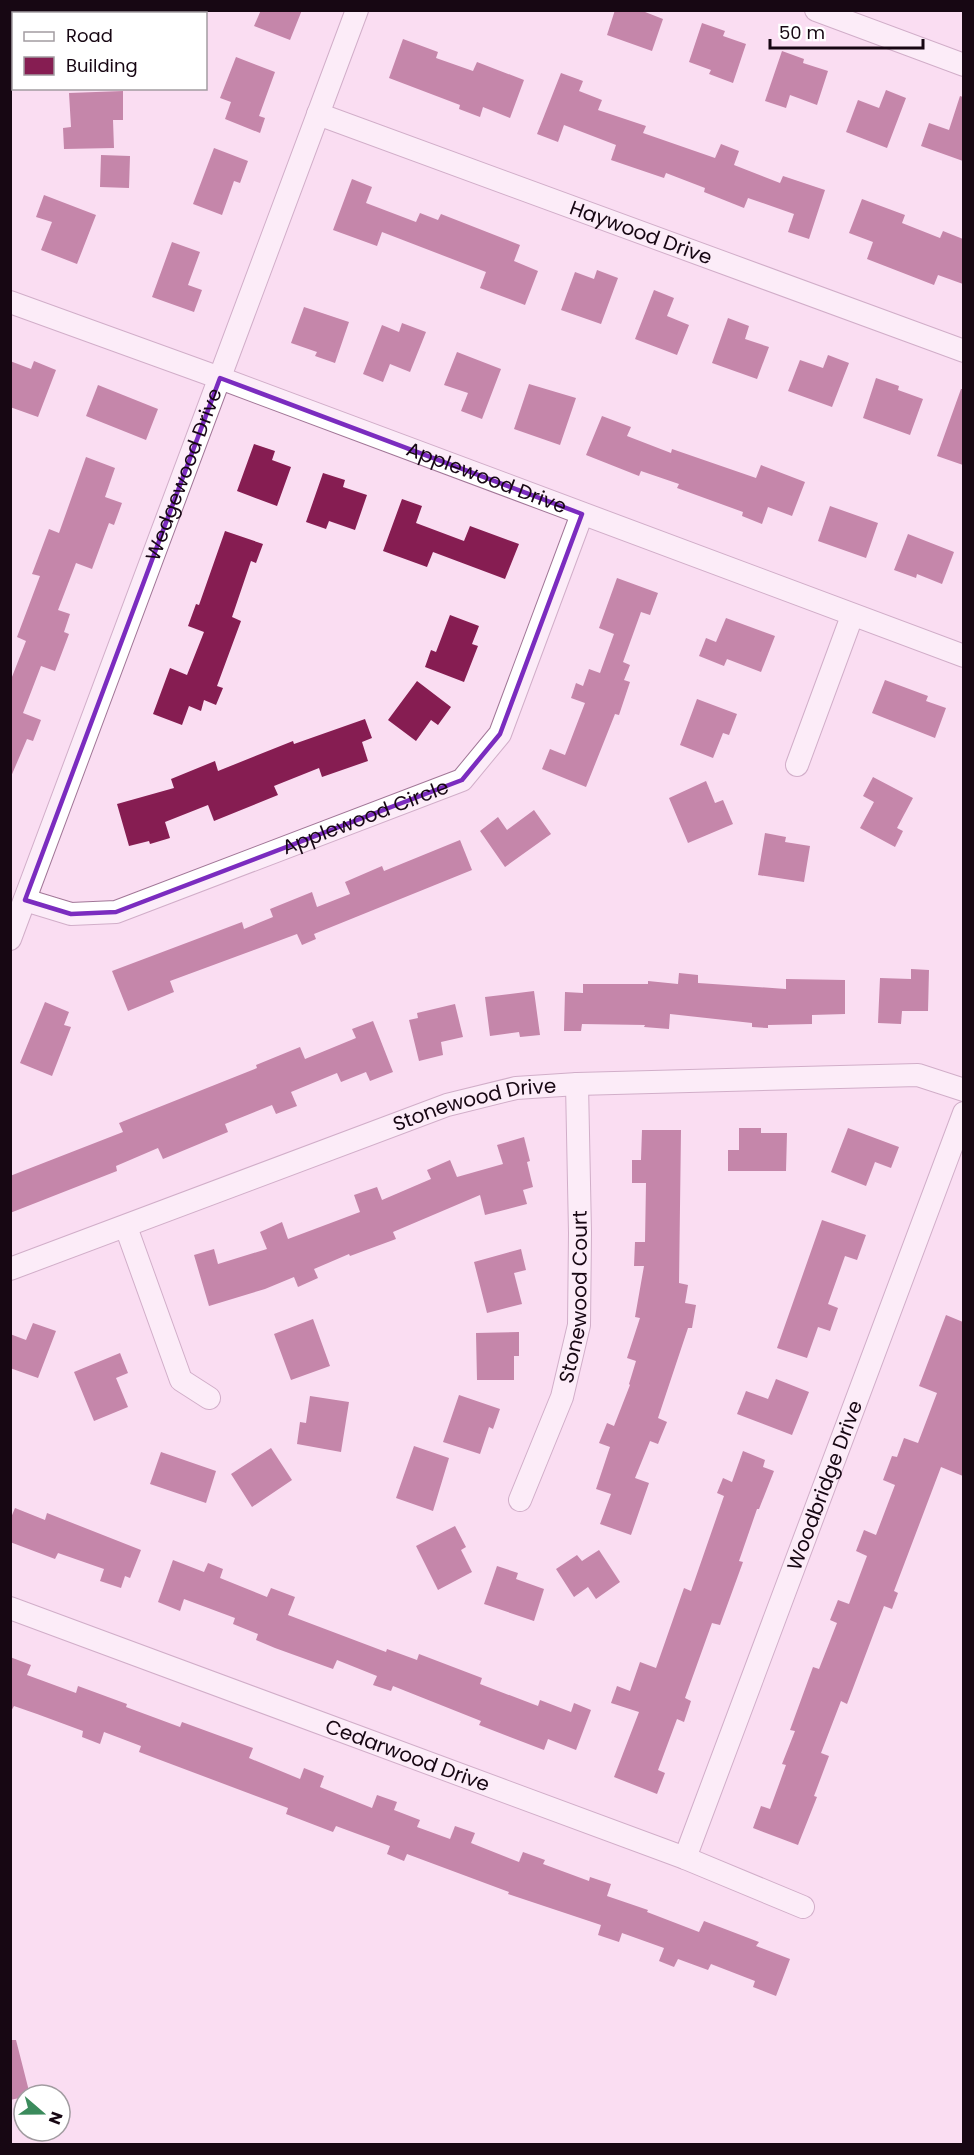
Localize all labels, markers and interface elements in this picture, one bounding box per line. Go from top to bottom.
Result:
legend [12,12,207,90]
scale bar [770,12,923,50]
text: 50 m [779,20,825,45]
text: Road [66,23,113,48]
text: Building [66,53,138,78]
street label: Haywood Drive [566,194,716,271]
street label: Wedgewood Drive [139,384,229,565]
street label: Applewood Drive [403,435,571,520]
street label: Applewood Circle [278,772,453,861]
street label: Stonewood Drive [389,1071,557,1138]
street label: Stonewood Court [552,1210,594,1386]
street label: Woodbridge Drive [780,1396,869,1574]
street label: Cedarwood Drive [321,1712,494,1799]
north arrow [12,2083,72,2143]
text: N [43,2108,68,2128]

